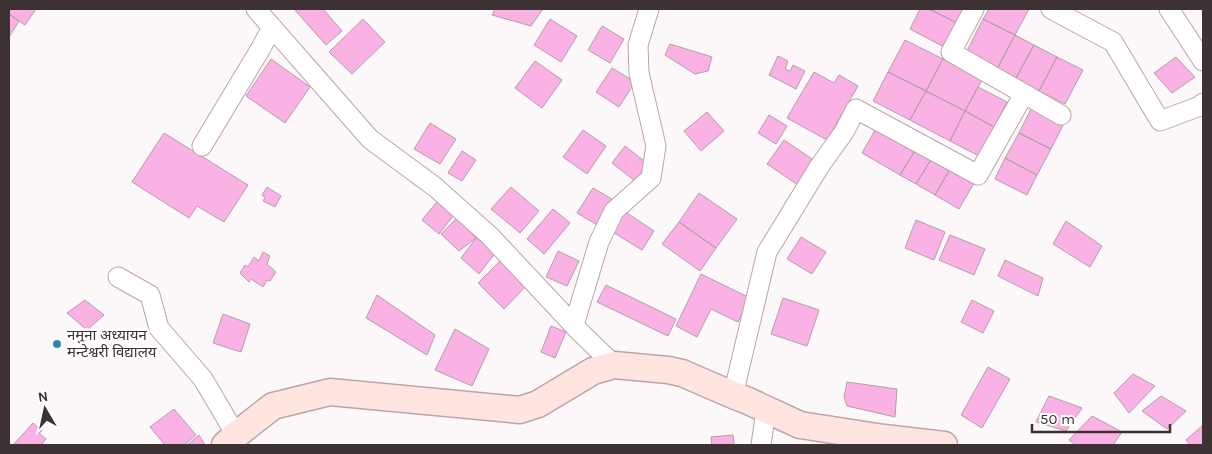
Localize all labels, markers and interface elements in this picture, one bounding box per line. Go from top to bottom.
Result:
place label: नमुना अध्यायन मन्टेश्वरी विद्यालय [67,326,157,361]
marker: नमुना अध्यायन मन्टेश्वरी विद्यालय [51,338,63,350]
north arrow [20,384,70,434]
text: N [37,387,49,406]
scale bar [1032,402,1170,434]
text: 50 m [1040,410,1075,428]

